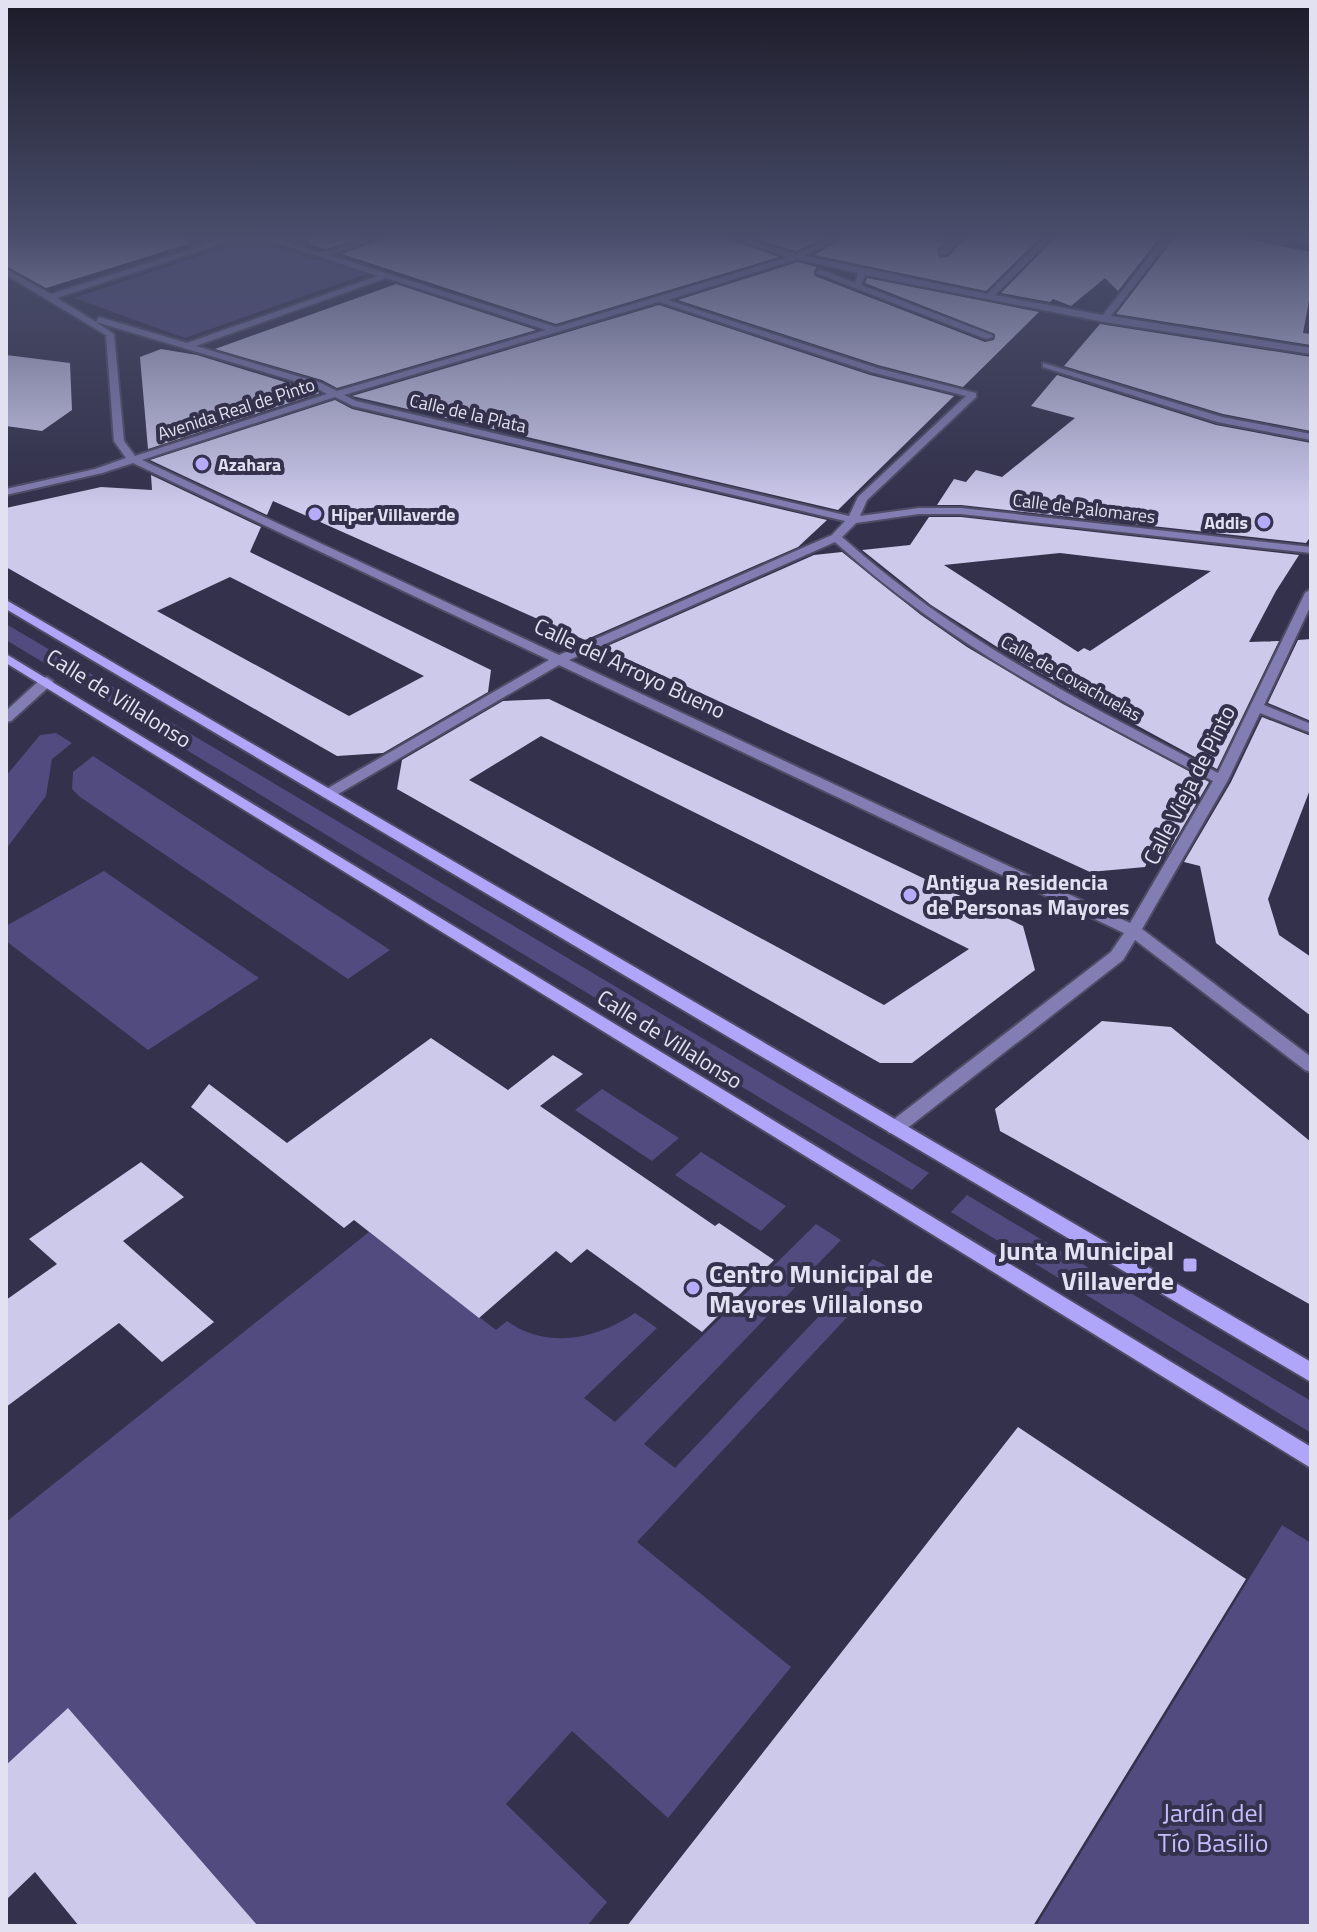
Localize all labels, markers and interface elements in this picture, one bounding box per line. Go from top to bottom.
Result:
street label: Avenida Real de Pinto [154,371,318,447]
street label: Calle de la Plata [407,386,529,440]
place label: Azahara [218,451,281,478]
marker: Azahara [193,455,211,473]
street label: Calle de Palomares [1011,486,1157,530]
place label: Hiper Villaverde [331,501,456,528]
marker: Hiper Villaverde [306,505,324,523]
place label: Addis [1204,509,1248,536]
marker: Addis [1255,513,1273,531]
street label: Calle del Arroyo Bueno [529,609,731,727]
street label: Calle de Covachuelas [996,628,1146,728]
street label: Calle de Villalonso [40,640,198,756]
street label: Calle Vieja de Pinto [1134,699,1244,871]
place label: Antigua Residencia de Personas Mayores [926,865,1130,924]
marker: Antigua Residencia de Personas Mayores [901,886,919,904]
street label: Calle de Villalonso [591,981,749,1097]
place label: Junta Municipal Villaverde [998,1231,1174,1300]
place label: Centro Municipal de Mayores Villalonso [709,1254,933,1323]
marker: Junta Municipal Villaverde [1181,1256,1199,1274]
marker: Centro Municipal de Mayores Villalonso [684,1279,702,1297]
park label: Jardín del Tío Basilio [1157,1793,1269,1862]

